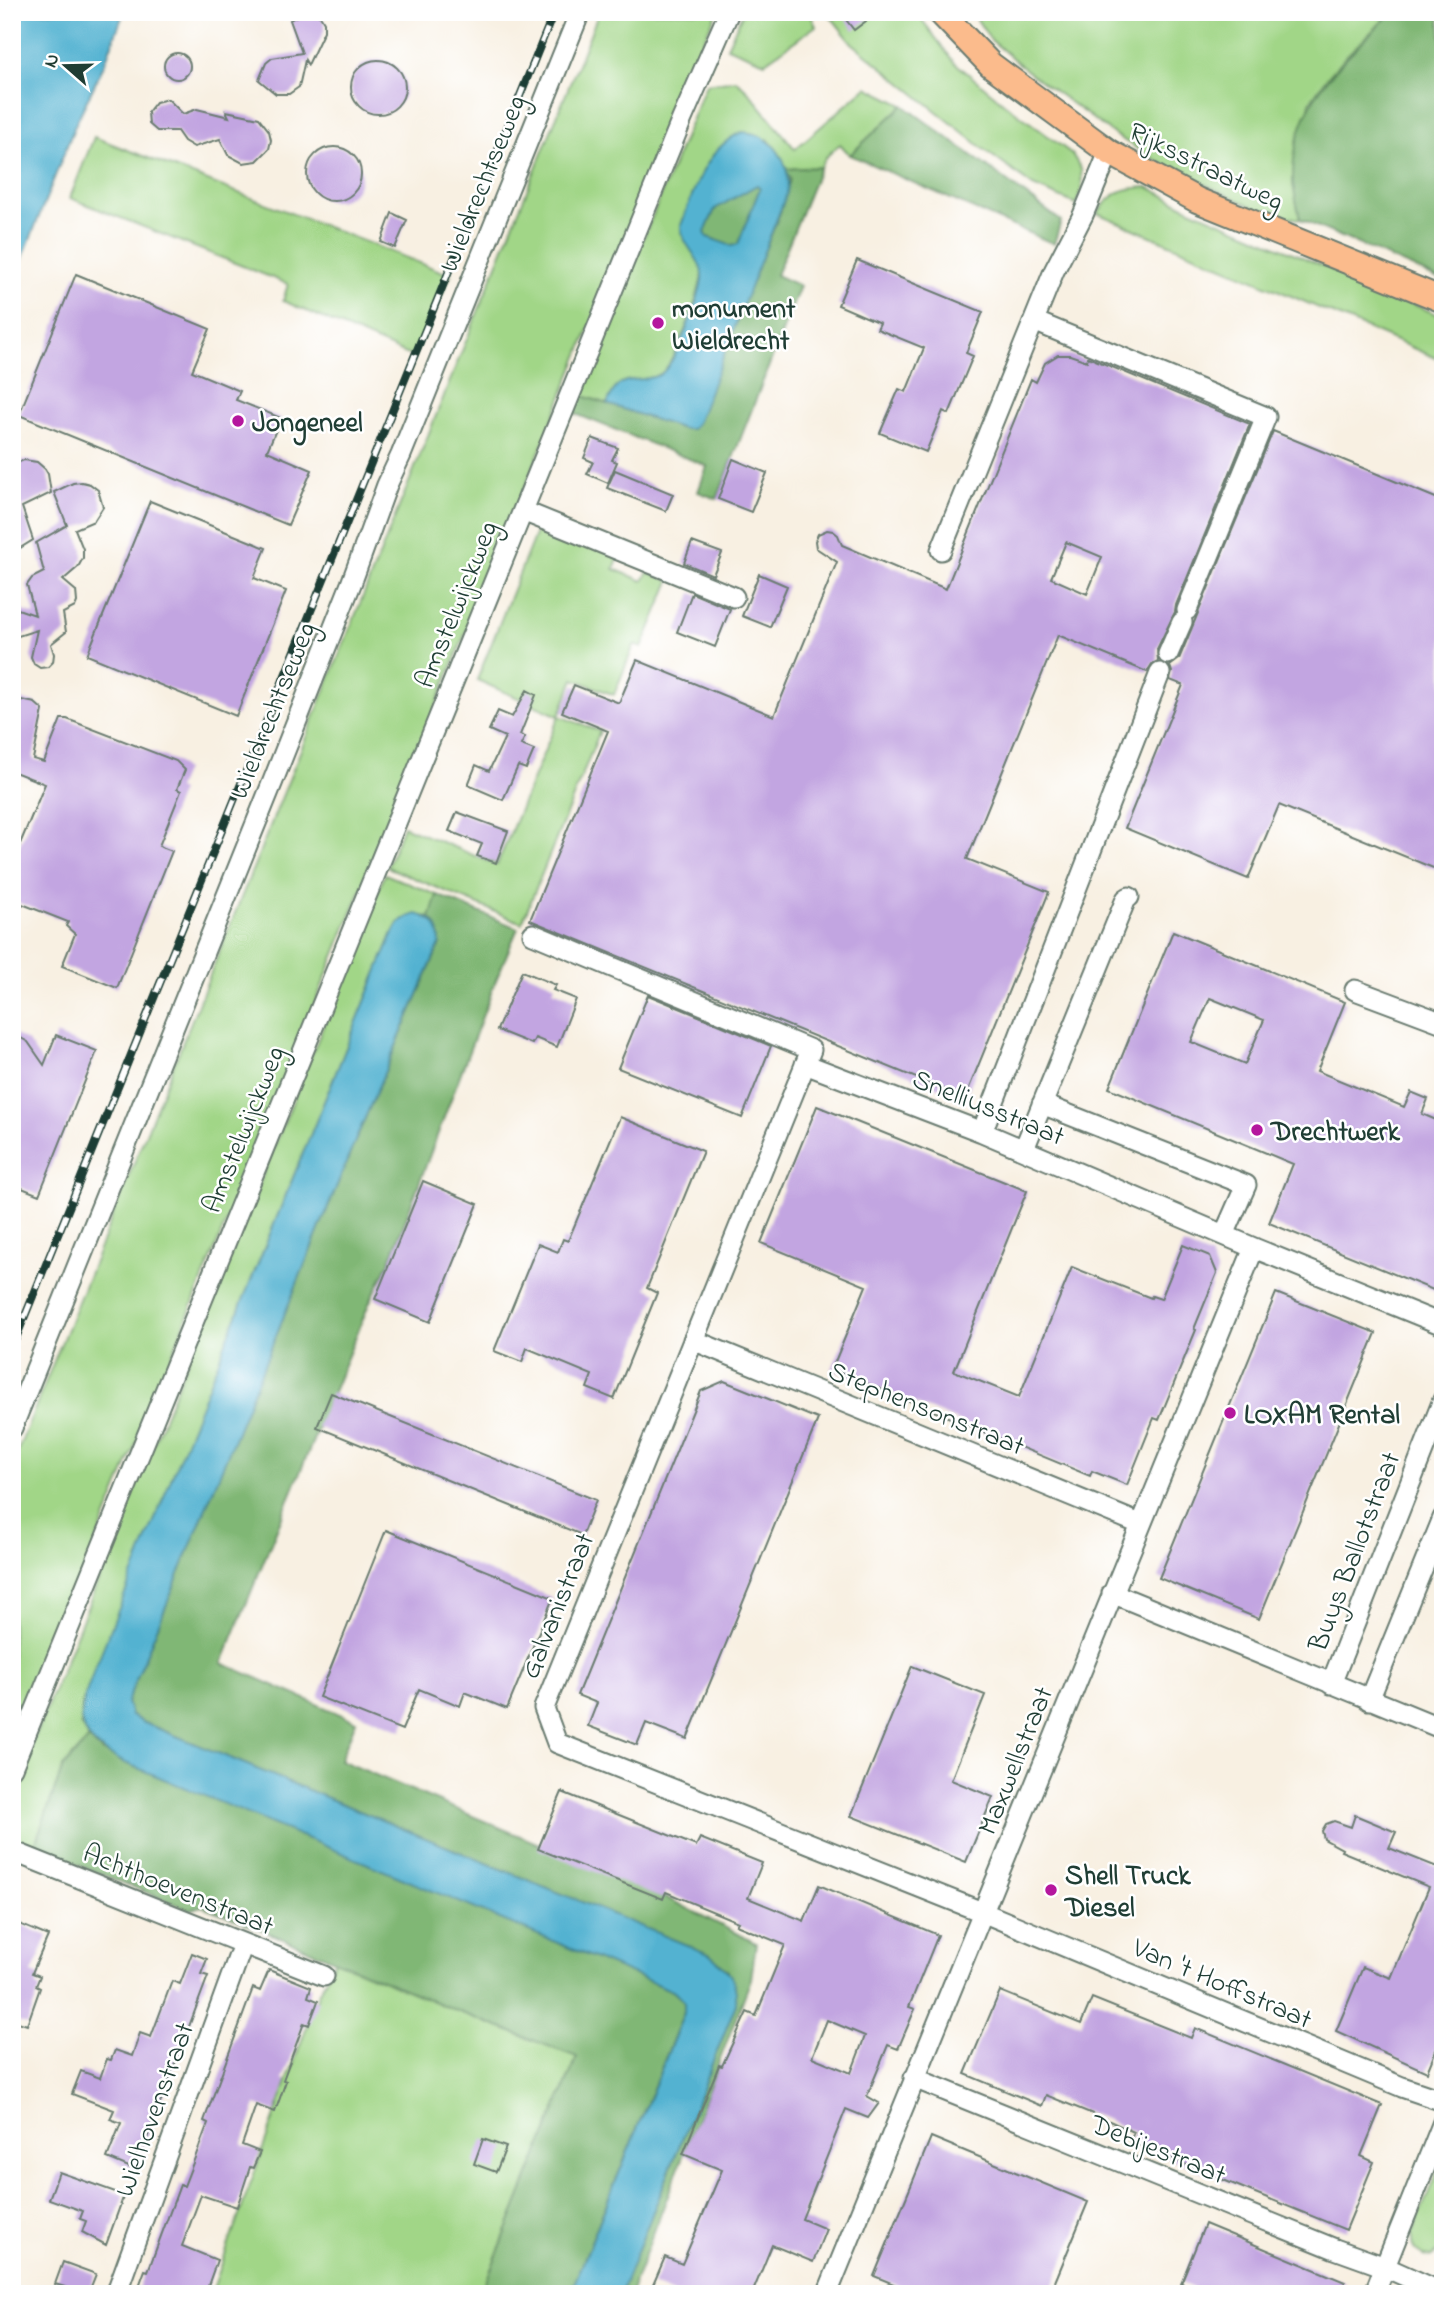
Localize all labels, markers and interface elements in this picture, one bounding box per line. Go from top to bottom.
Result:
north arrow [32,32,102,102]
text: N [37,50,67,72]
street label: Wieldrechtseweg [430,90,538,279]
street label: Rijksstraatweg [1121,113,1290,223]
place label: monument Wieldrecht [672,290,796,363]
marker: monument Wieldrecht [650,315,666,331]
place label: Jongeneel [252,404,363,446]
marker: Jongeneel [230,413,246,429]
street label: Amstelwijckweg [406,516,510,695]
street label: Wieldrechtseweg [220,617,328,806]
street label: Amstelwijckweg [193,1041,297,1220]
street label: Snelliusstraat [905,1060,1070,1158]
place label: Drechtwerk [1269,1113,1401,1154]
marker: Drechtwerk [1249,1122,1265,1138]
street label: Stephensonstraat [821,1352,1030,1468]
place label: LOXAM Rental [1244,1396,1400,1437]
marker: LOXAM Rental [1222,1405,1238,1421]
street label: Buys Ballotstraat [1299,1446,1413,1659]
street label: Galvanistraat [511,1527,607,1685]
street label: Maxwellstraat [969,1681,1066,1842]
street label: Achthoevenstraat [76,1834,279,1948]
place label: Shell Truck Diesel [1063,1857,1191,1930]
marker: Shell Truck Diesel [1043,1882,1059,1898]
street label: Van 't Hoffstraat [1125,1929,1318,2041]
street label: Wielhovenstraat [106,2017,207,2203]
street label: Debijestraat [1083,2105,1232,2197]

